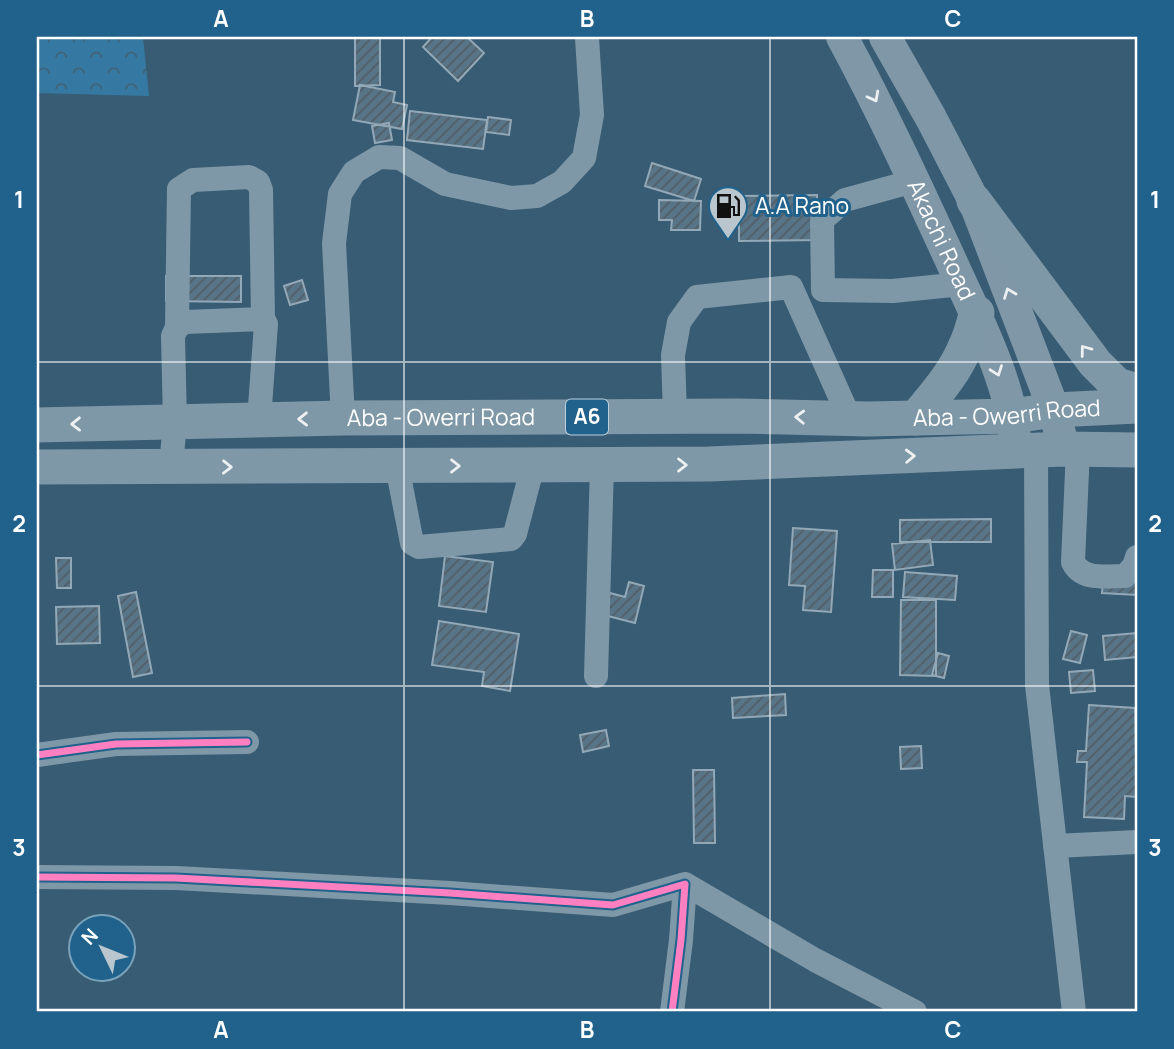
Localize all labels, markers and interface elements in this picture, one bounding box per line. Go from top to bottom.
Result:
text: A [213,2,229,34]
text: B [580,2,594,34]
text: C [945,2,962,34]
one-way arrow [866,90,879,102]
street label: Akachi Road [900,174,984,305]
text: 1 [14,183,24,215]
text: 1 [1150,183,1160,215]
fuel station icon: A.A Rano [707,185,749,240]
place label: A.A Rano [755,189,849,221]
one-way arrow [1003,287,1017,299]
one-way arrow [1081,346,1094,358]
one-way arrow [989,365,1003,377]
street label: Aba - Owerri Road [912,391,1101,433]
street label: Aba - Owerri Road [347,400,535,433]
road number: A6 [566,400,608,434]
one-way arrow [794,410,805,425]
one-way arrow [297,411,308,427]
one-way arrow [70,416,80,432]
one-way arrow [905,449,916,464]
one-way arrow [677,457,688,472]
one-way arrow [450,458,461,474]
one-way arrow [223,459,233,475]
text: 2 [12,507,26,539]
text: 2 [1148,507,1162,539]
text: 3 [12,831,26,863]
text: 3 [1148,831,1162,863]
north arrow [66,912,136,982]
text: N [75,923,104,950]
text: A [213,1013,229,1045]
text: B [580,1013,594,1045]
text: C [945,1013,962,1045]

